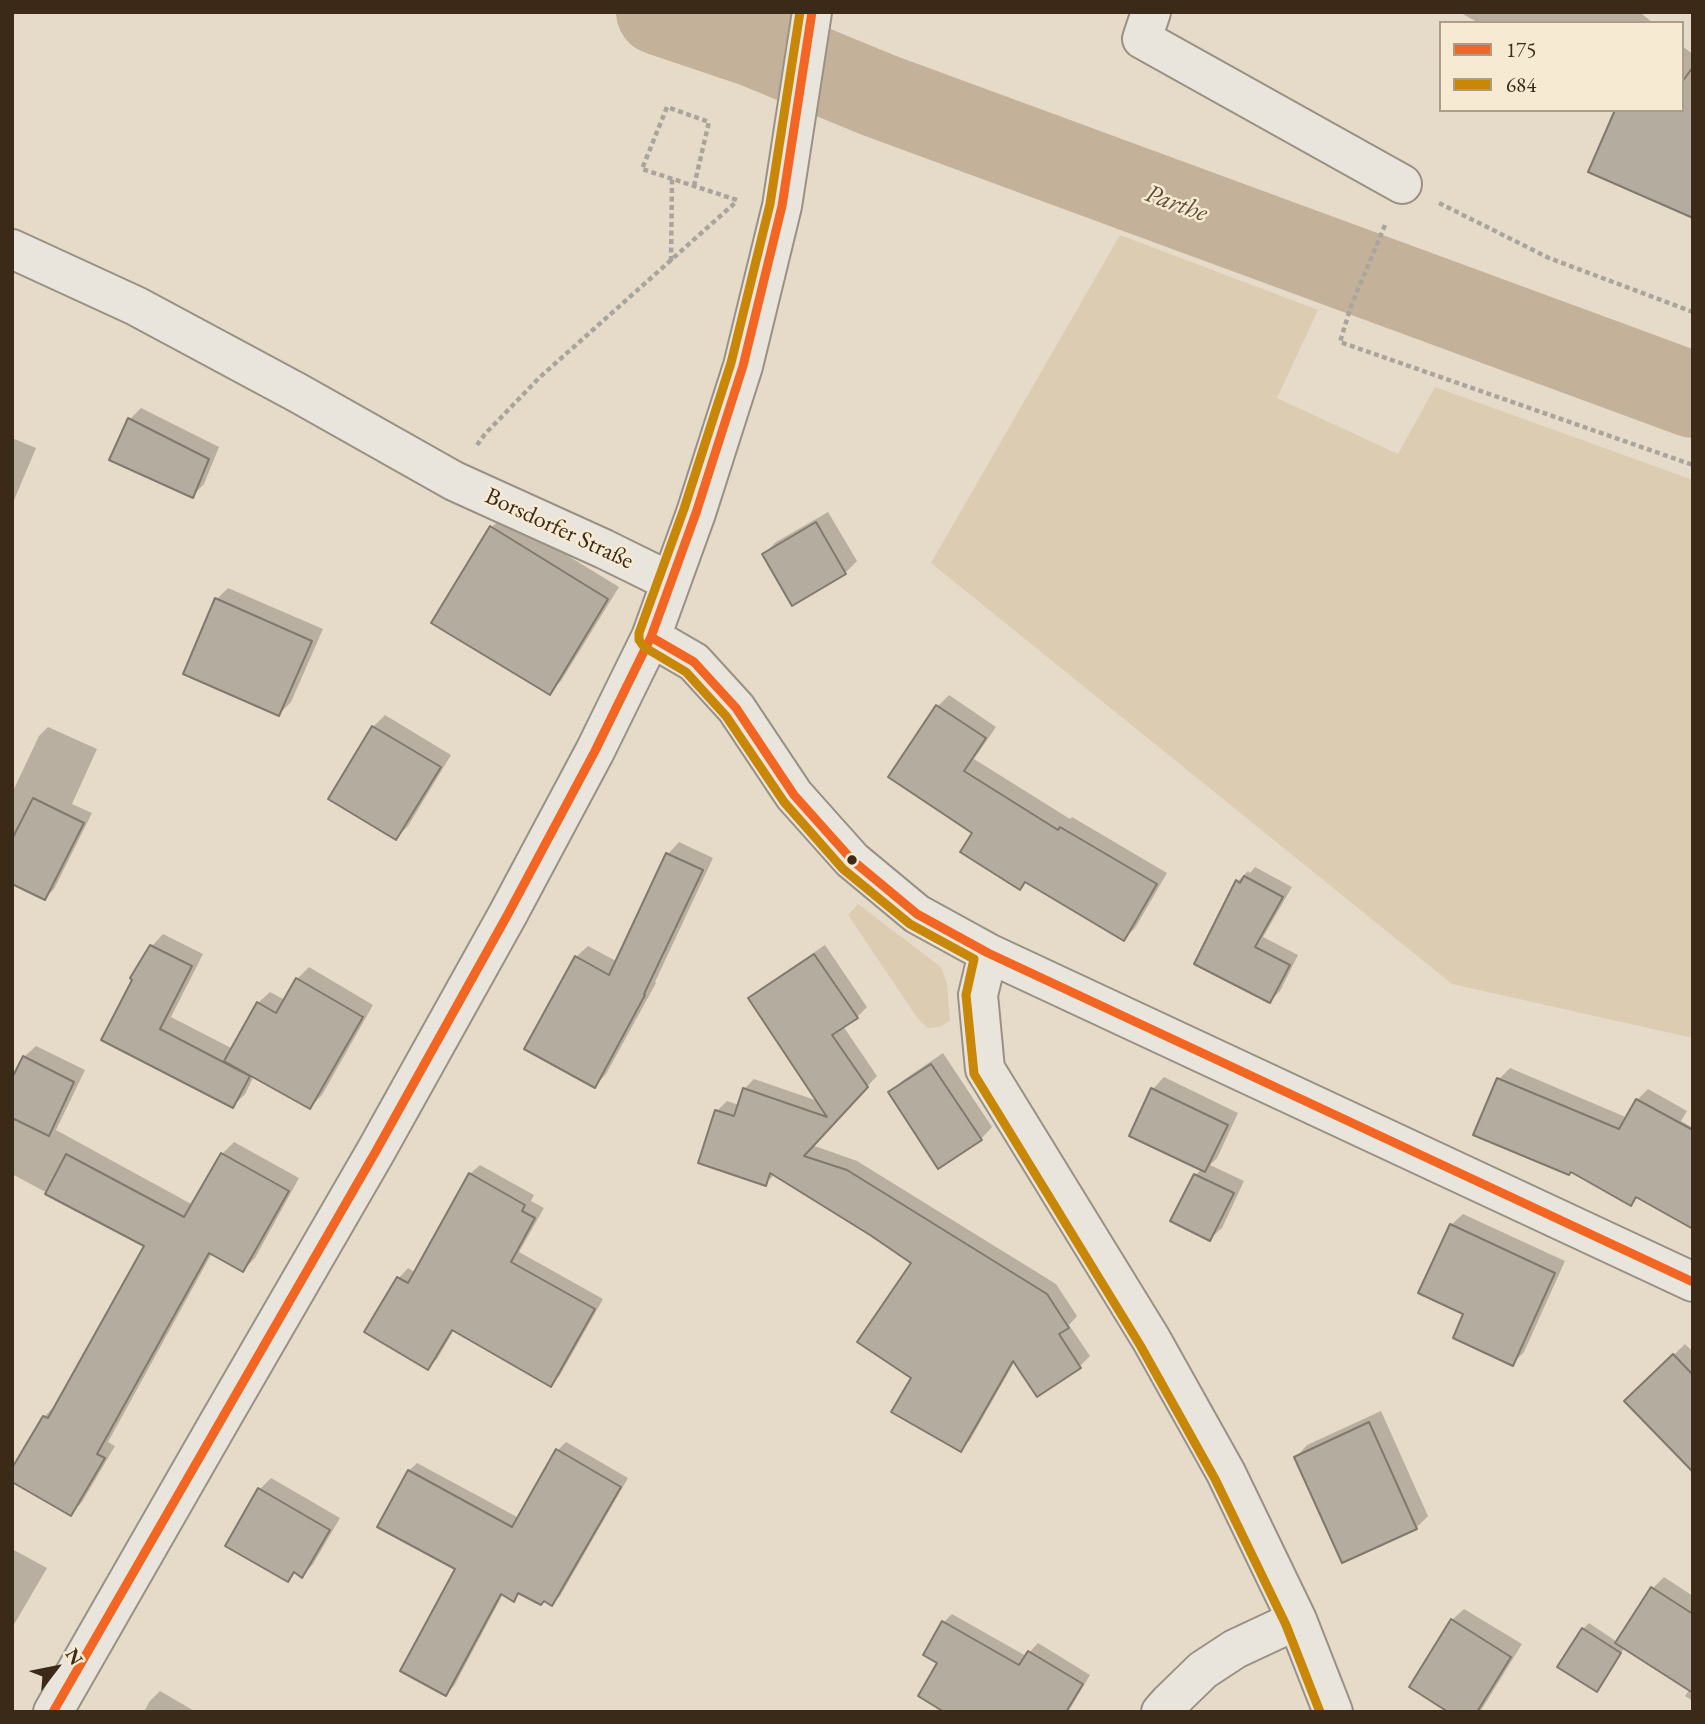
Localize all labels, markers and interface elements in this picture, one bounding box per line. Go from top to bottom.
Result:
legend [1439,21,1684,112]
text: 175 [1506,36,1536,63]
text: 684 [1506,71,1536,98]
water label: Parthe [1140,178,1212,230]
street label: Borsdorfer Straße [480,482,638,576]
unlabelled marker [845,853,859,867]
north arrow [21,1633,91,1703]
text: N [60,1643,89,1670]

